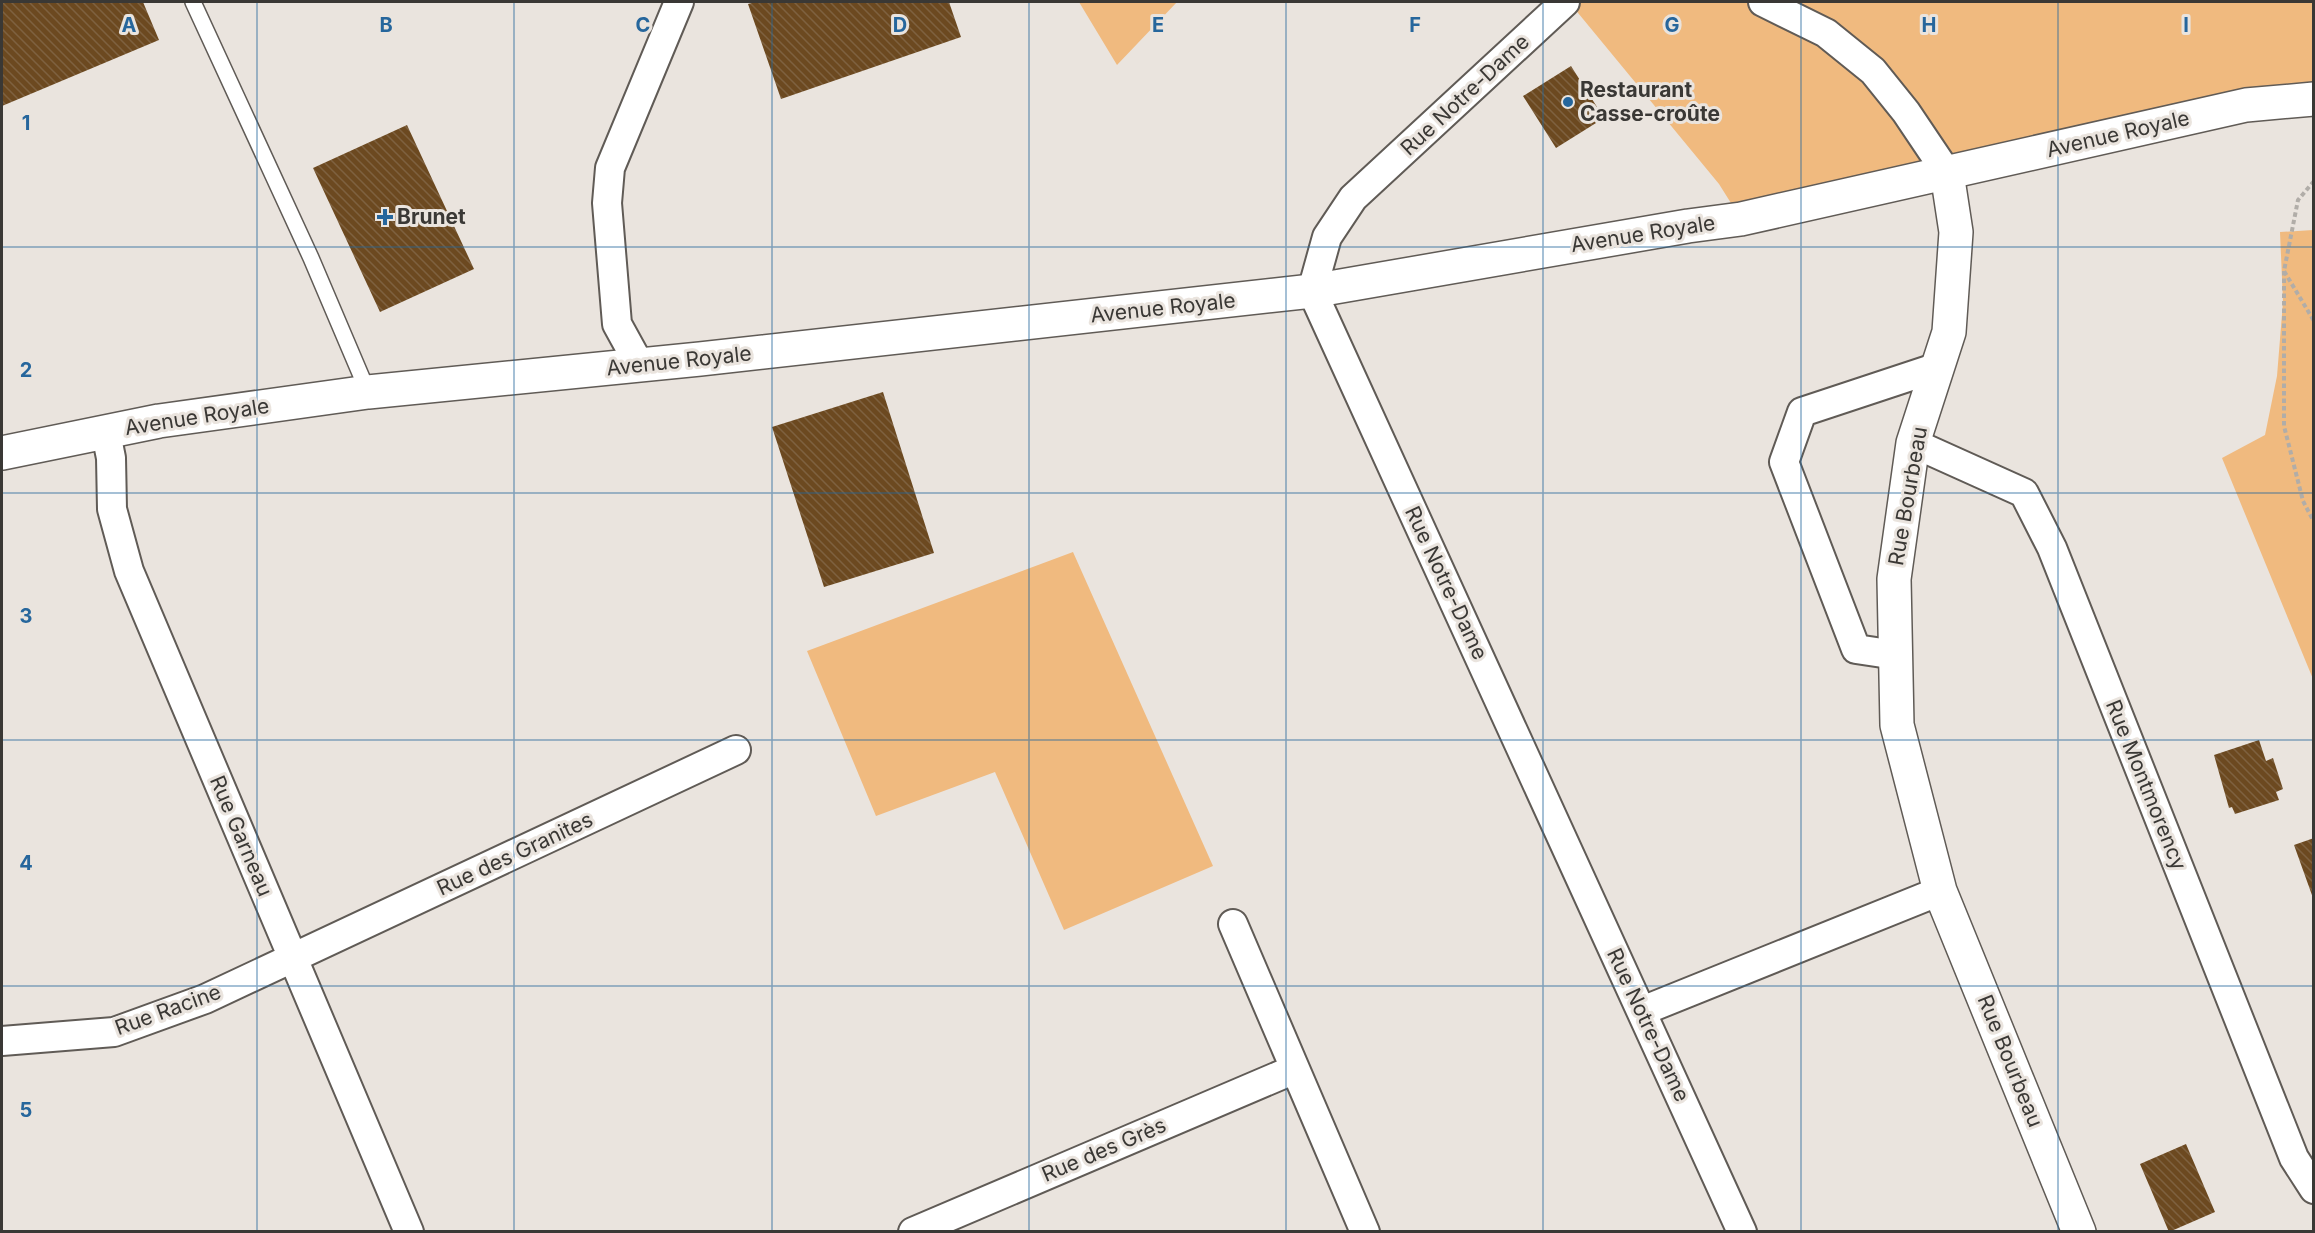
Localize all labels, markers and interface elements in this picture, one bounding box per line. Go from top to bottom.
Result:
text: A [122,13,137,37]
text: B [379,13,393,37]
text: C [636,13,650,37]
text: D [893,13,907,37]
text: E [1152,13,1164,37]
text: F [1409,13,1421,37]
text: G [1664,13,1680,37]
text: H [1922,13,1936,37]
text: I [2183,13,2189,37]
street label: Rue Notre-Dame [1395,29,1534,161]
place label: Restaurant Casse-croûte [1580,77,1720,126]
marker: Restaurant Casse-croûte [1561,95,1575,109]
street label: Avenue Royale [2044,105,2192,162]
text: 1 [22,111,30,135]
place label: Brunet [397,204,466,229]
marker: Brunet [378,210,392,224]
street label: Avenue Royale [1569,210,1717,257]
street label: Avenue Royale [1089,287,1237,328]
street label: Avenue Royale [605,340,753,381]
text: 2 [20,358,32,382]
street label: Avenue Royale [123,393,271,440]
street label: Rue Bourbeau [1883,425,1932,567]
street label: Rue Notre-Dame [1400,502,1493,663]
text: 3 [20,604,32,628]
street label: Rue Montmorency [2101,696,2192,874]
street label: Rue Garneau [205,772,278,900]
street label: Rue des Granites [433,807,597,901]
text: 4 [19,851,33,875]
street label: Rue Notre-Dame [1602,944,1695,1105]
street label: Rue Racine [111,979,224,1040]
street label: Rue Bourbeau [1973,991,2048,1131]
text: 5 [20,1098,32,1122]
street label: Rue des Grès [1038,1112,1170,1187]

